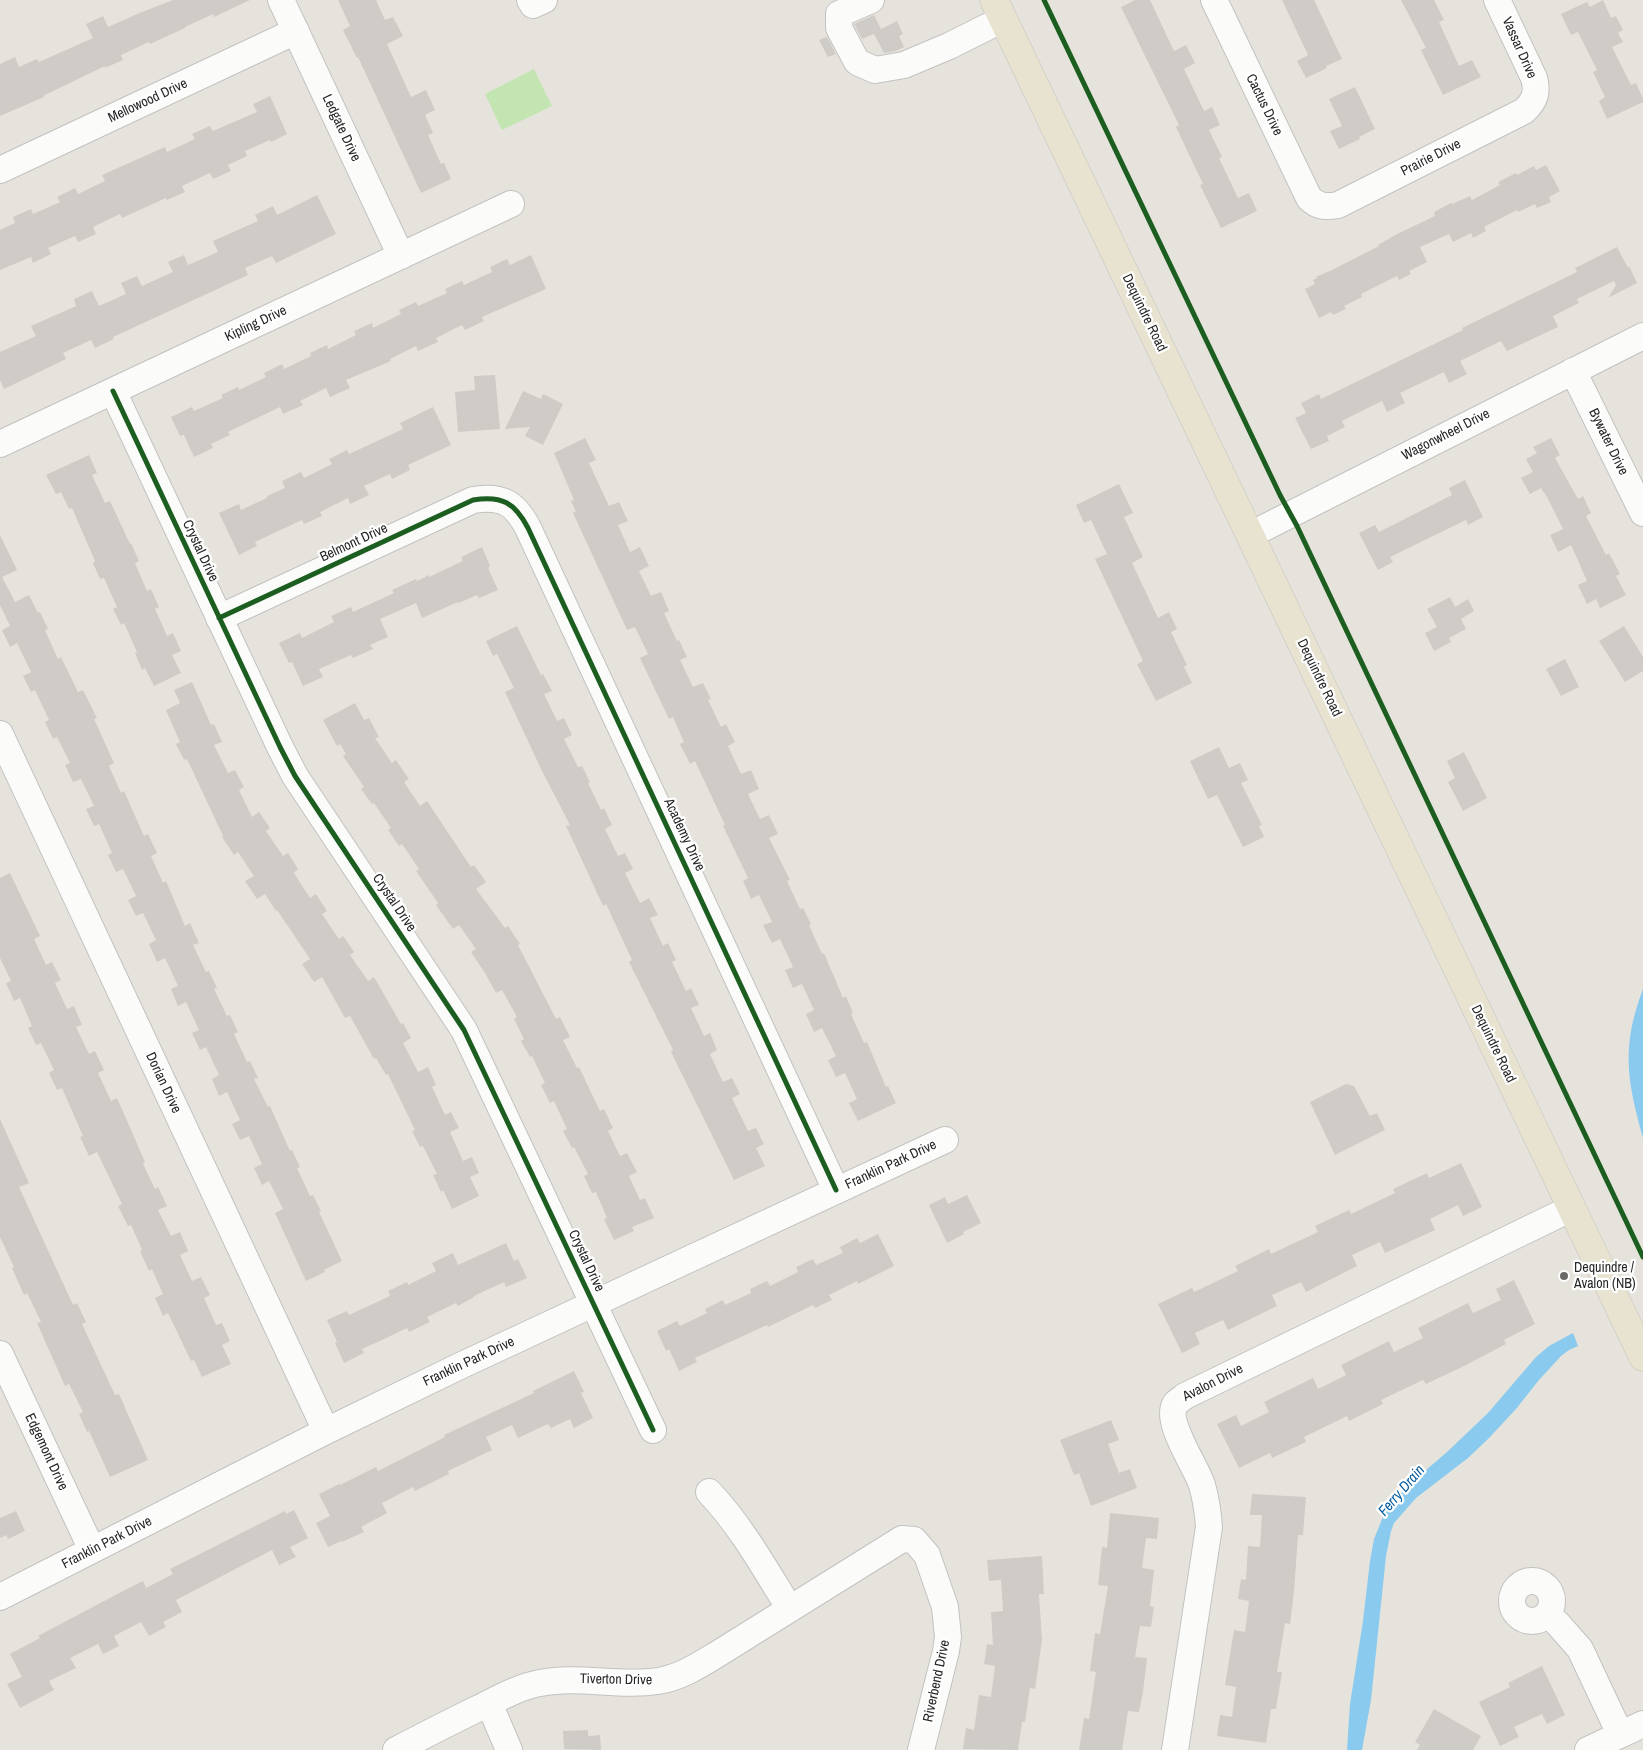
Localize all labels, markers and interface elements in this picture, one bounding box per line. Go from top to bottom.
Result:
street label: Vassar Drive [1498,15,1540,81]
street label: Cactus Drive [1242,72,1286,138]
street label: Mellowood Drive [106,75,190,127]
street label: Ledgate Drive [318,92,364,164]
street label: Prairie Drive [1398,136,1464,180]
street label: Dequindre Road [1118,271,1170,355]
street label: Kipling Drive [222,302,290,346]
street label: Wagonwheel Drive [1399,406,1493,464]
street label: Bywater Drive [1585,406,1631,478]
street label: Crystal Drive [178,517,222,585]
street label: Belmont Drive [317,520,391,566]
street label: Dequindre Road [1293,636,1345,720]
street label: Academy Drive [660,796,708,874]
street label: Crystal Drive [368,871,420,935]
street label: Dequindre Road [1467,1002,1519,1086]
street label: Dorian Drive [142,1050,184,1116]
street label: Franklin Park Drive [843,1136,939,1194]
street label: Crystal Drive [564,1227,608,1295]
place label: Dequindre / Avalon (NB) [1574,1260,1636,1292]
marker: Dequindre / Avalon (NB) [1558,1270,1570,1282]
street label: Franklin Park Drive [421,1333,517,1391]
street label: Avalon Drive [1180,1361,1246,1405]
street label: Edgemont Drive [21,1411,71,1493]
water label: Ferry Drain [1375,1462,1429,1520]
street label: Franklin Park Drive [59,1513,155,1573]
street label: Riverbend Drive [920,1638,954,1724]
street label: Tiverton Drive [580,1671,652,1689]

